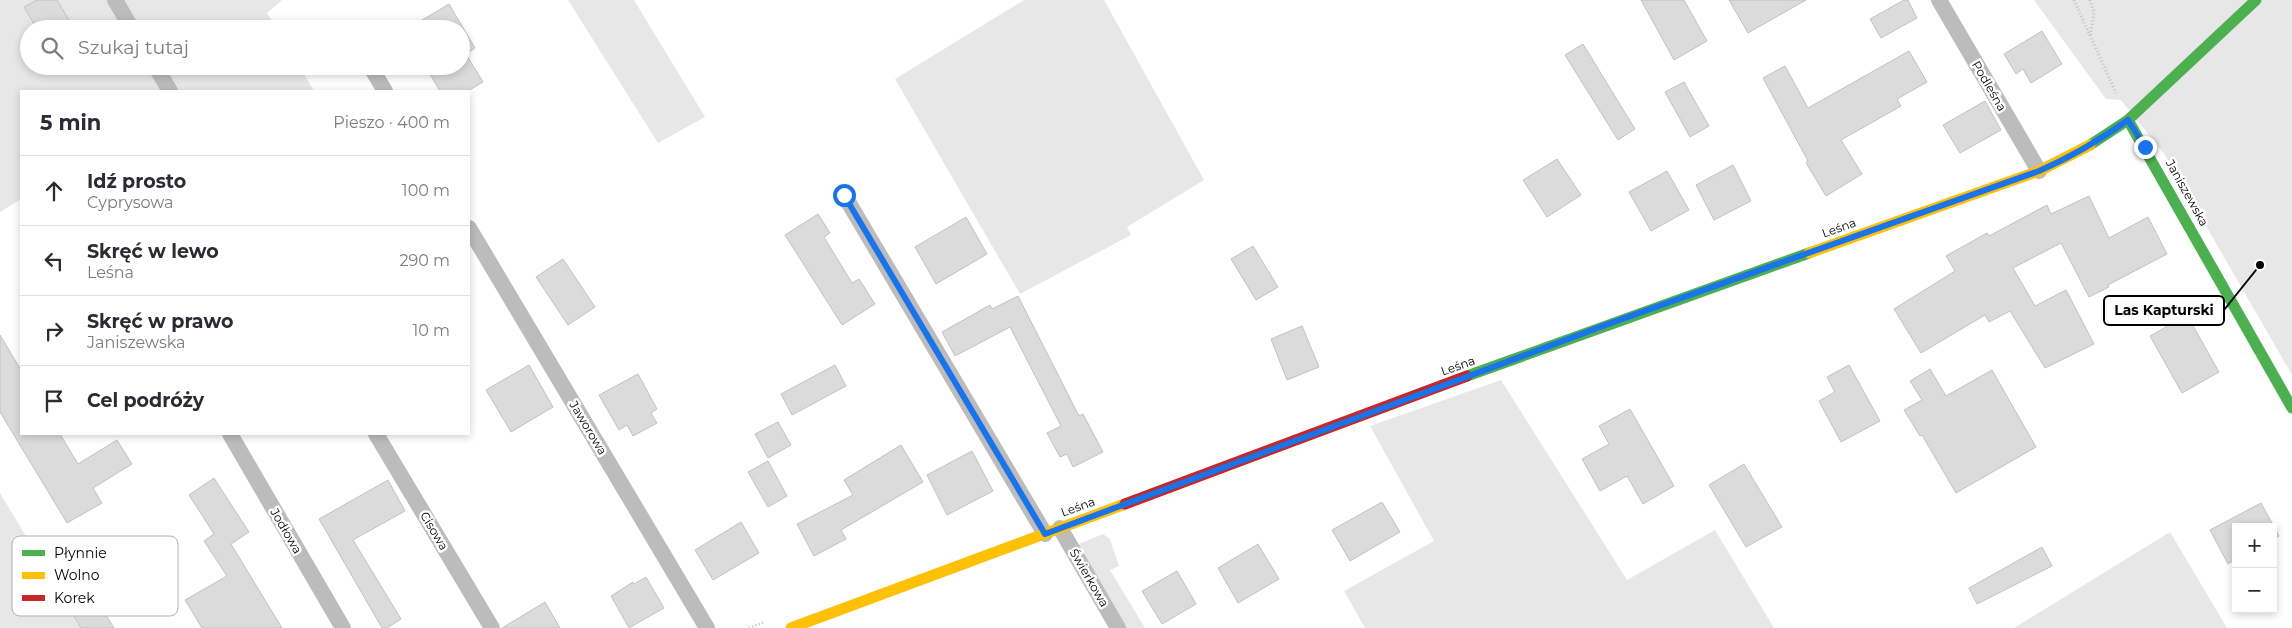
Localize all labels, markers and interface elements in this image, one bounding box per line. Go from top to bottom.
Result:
search box [20,20,470,75]
icon: search [38,34,66,62]
text: Szukaj tutaj [78,36,189,59]
street label: Podleśna [1969,58,2010,114]
text: 5 min [40,110,101,135]
text: Pieszo · 400 m [333,113,450,132]
route end [2134,136,2157,159]
street label: Janiszewska [2162,156,2212,229]
text: Idź prosto [87,170,186,193]
icon: ahead [40,177,68,205]
text: 100 m [402,181,450,200]
route start [833,184,856,207]
text: Cyprysowa [87,193,174,212]
street label: Leśna [1820,214,1858,241]
text: Skręć w lewo [87,240,219,263]
icon: left [40,247,68,275]
text: 290 m [399,251,450,270]
text: Leśna [87,263,134,282]
callout: Las Kapturski [2104,296,2224,325]
text: Las Kapturski [2114,301,2214,319]
text: Skręć w prawo [87,310,233,333]
icon: right [40,317,68,345]
text: 10 m [412,321,450,340]
text: Janiszewska [87,333,186,352]
street label: Leśna [1439,352,1477,379]
icon: arrive [40,387,68,415]
text: Cel podróży [87,389,204,412]
street label: Jaworowa [566,397,610,457]
street label: Leśna [1059,493,1097,520]
street label: Jodłowa [267,505,305,556]
street label: Cisowa [417,509,452,553]
map controls [2232,523,2277,613]
button: + [2232,523,2277,568]
legend [12,536,178,616]
text: Płynnie [54,544,107,562]
street label: Świerkowa [1067,546,1112,610]
text: Wolno [54,566,100,584]
button: − [2232,568,2277,613]
text: Korek [54,589,95,607]

